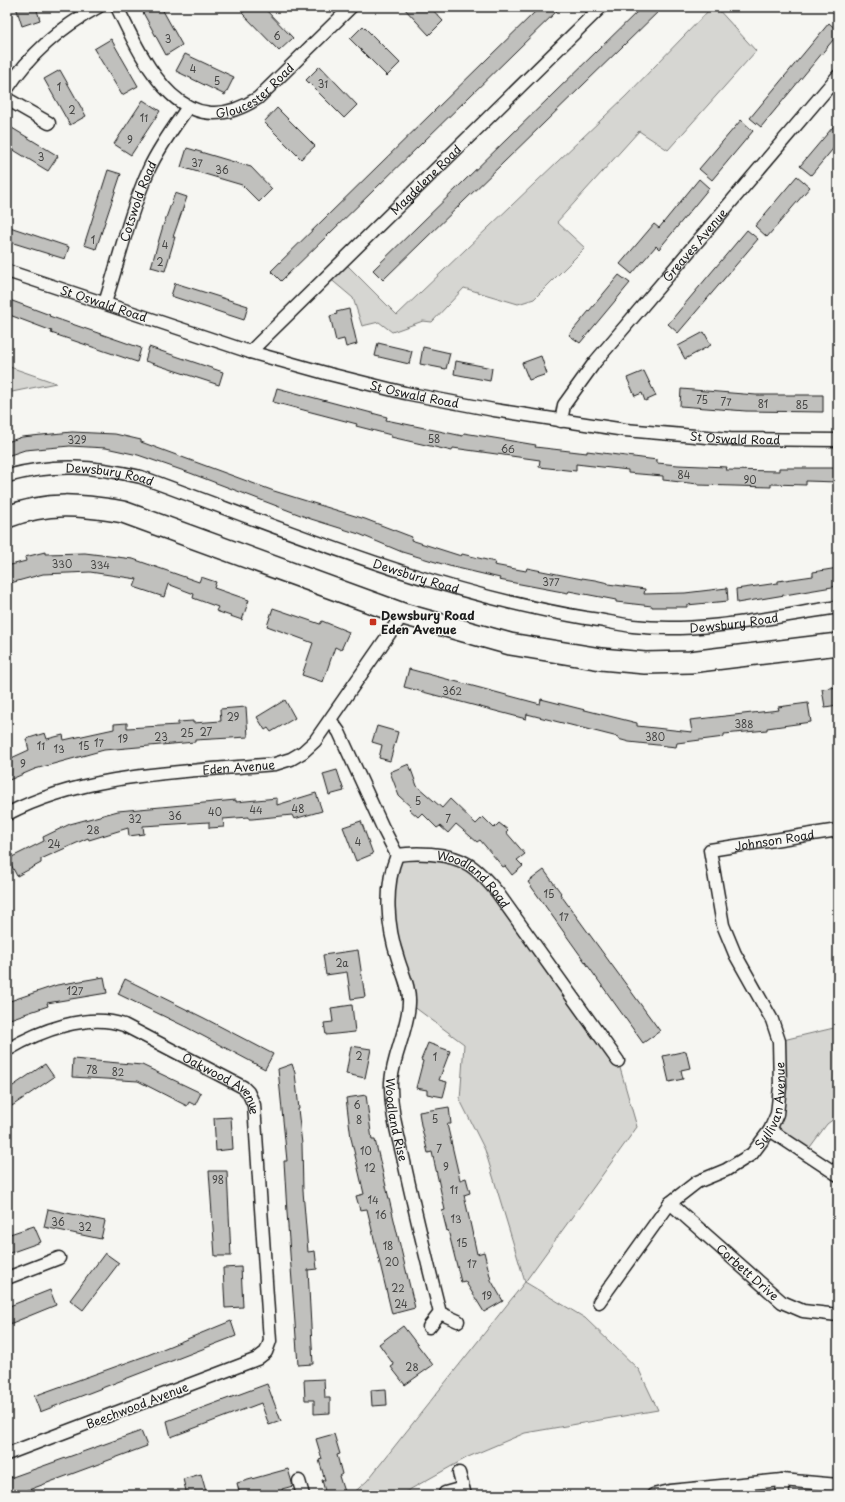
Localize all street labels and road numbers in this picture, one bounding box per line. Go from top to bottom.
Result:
street label: Gloucester Road [215,59,298,122]
street label: Magdelene Road [386,140,465,219]
street label: Cotswold Road [115,158,161,244]
street label: Greaves Avenue [658,204,731,286]
street label: St Oswald Road [58,280,150,326]
street label: St Oswald Road [368,376,460,412]
street label: St Oswald Road [689,427,780,448]
street label: Dewsbury Road [65,458,156,490]
street label: Dewsbury Road [371,554,461,598]
street label: Dewsbury Road [689,608,780,637]
street label: Eden Avenue [202,755,276,779]
street label: Johnson Road [733,825,816,855]
street label: Woodland Road [436,846,515,912]
street label: Oakwood Avenue [179,1048,264,1116]
street label: Sullivan Avenue [750,1062,789,1153]
street label: Woodland Rise [382,1078,413,1163]
street label: Corbett Drive [713,1239,783,1304]
street label: Beechwood Avenue [83,1377,191,1433]

